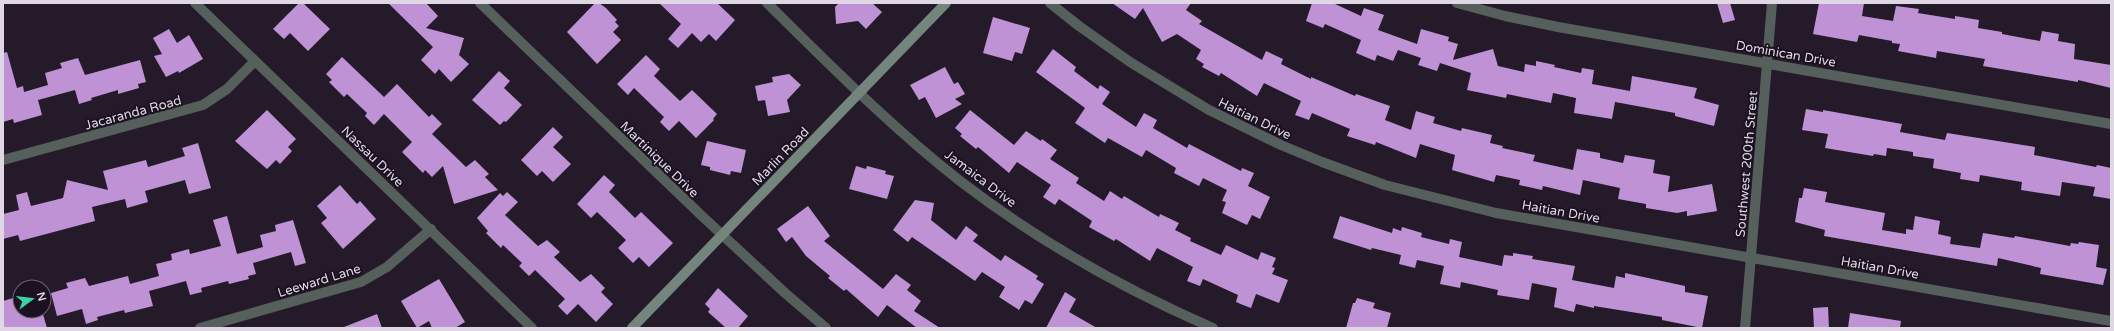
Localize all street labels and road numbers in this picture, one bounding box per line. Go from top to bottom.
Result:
street label: Dominican Drive [1735,37,1837,71]
street label: Southwest 200th Street [1733,90,1761,238]
street label: Jacaranda Road [83,92,183,134]
street label: Haitian Drive [1215,94,1294,143]
street label: Martinique Drive [617,118,702,201]
street label: Nassau Drive [338,123,407,191]
street label: Marlin Road [749,124,813,189]
street label: Jamaica Drive [941,147,1019,211]
street label: Haitian Drive [1520,197,1601,227]
street label: Haitian Drive [1839,253,1920,283]
street label: Leeward Lane [276,261,363,301]

